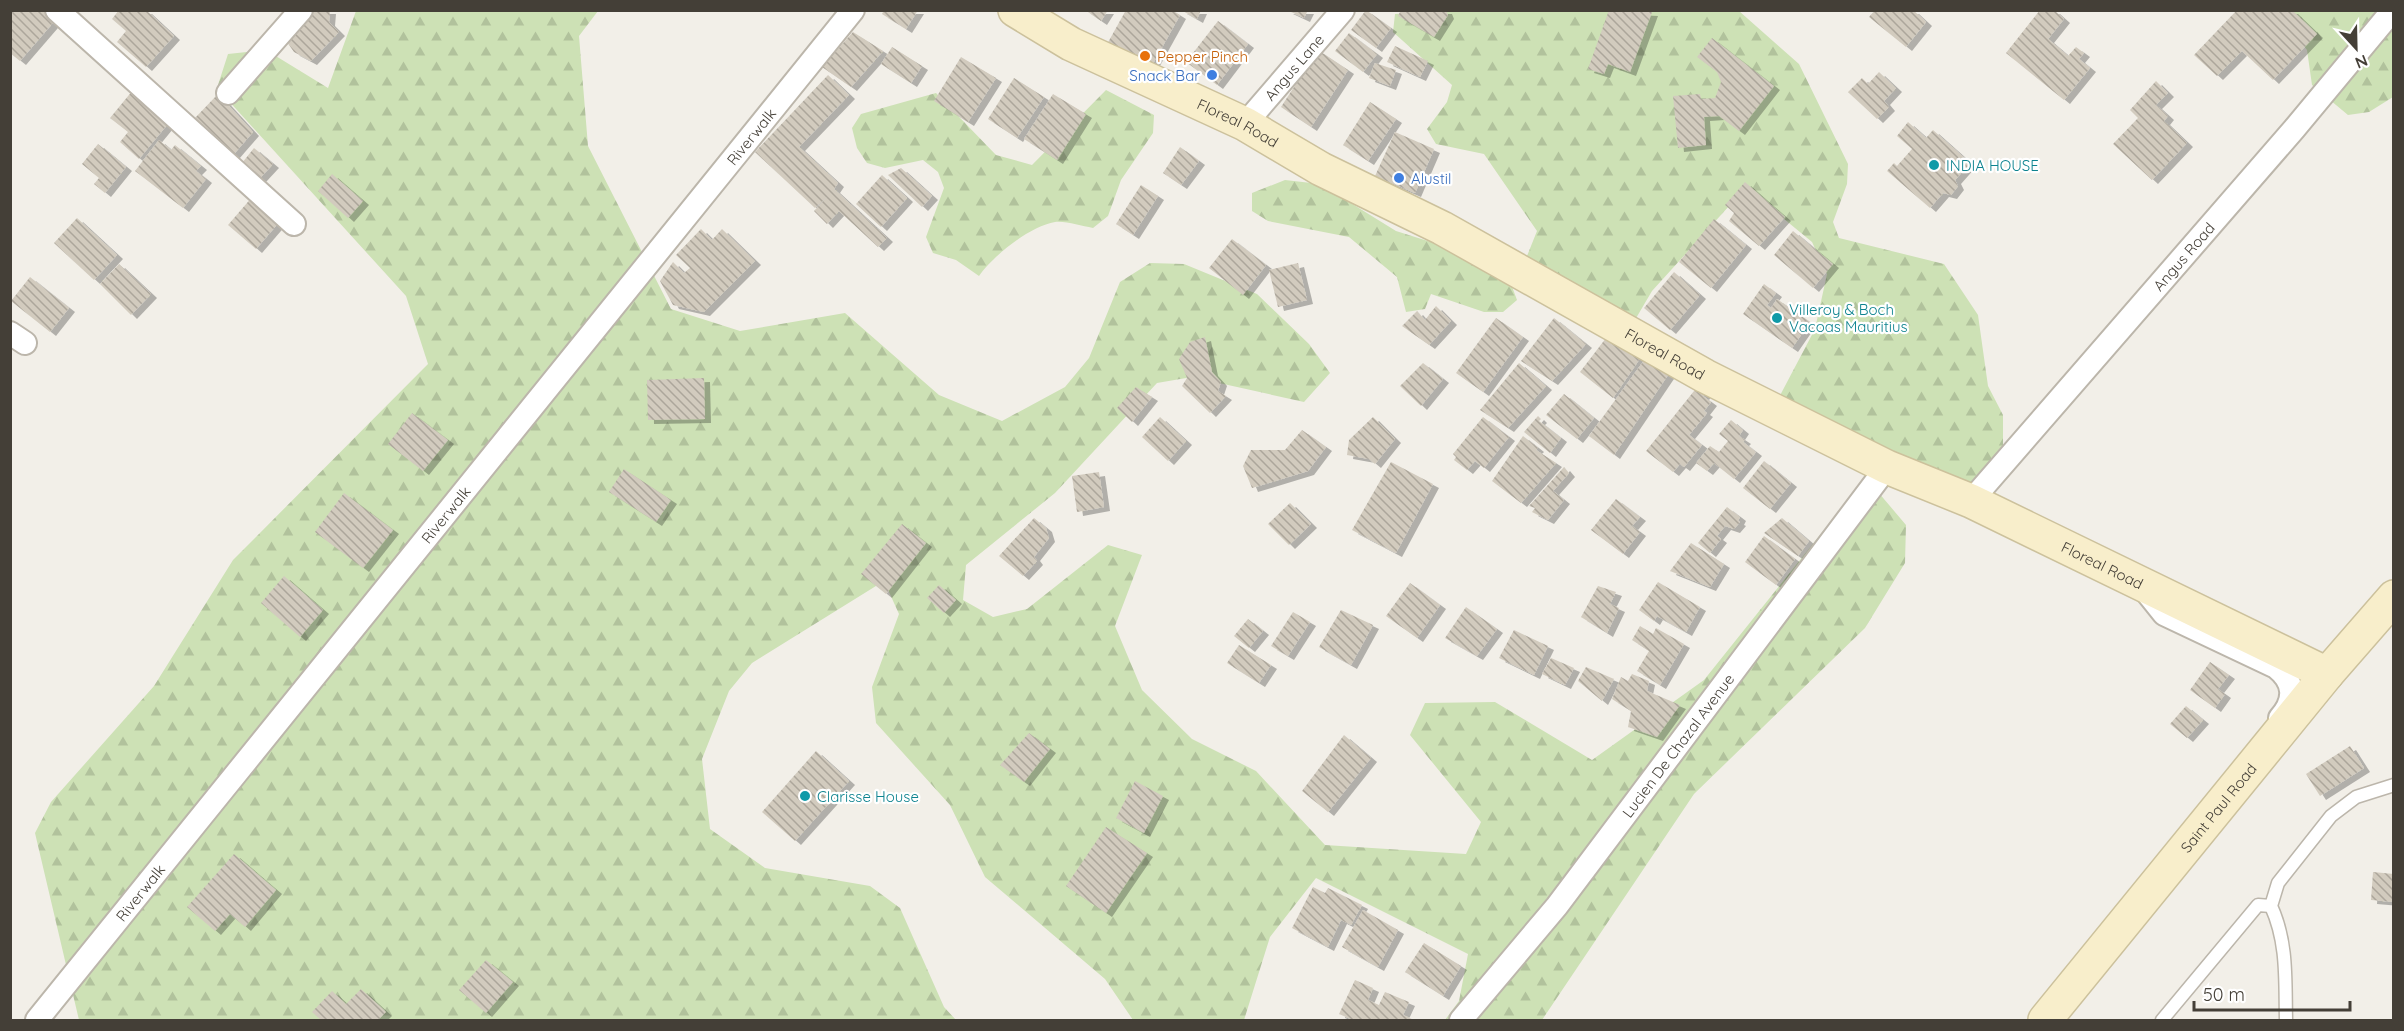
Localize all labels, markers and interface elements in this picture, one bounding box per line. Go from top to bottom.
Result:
north arrow [2326,18,2386,78]
street label: Angus Lane [1260,30,1328,104]
place label: Pepper Pinch [1157,47,1248,66]
marker: Pepper Pinch [1138,49,1152,63]
text: N [2352,50,2371,73]
place label: Snack Bar [1129,66,1200,85]
marker: Snack Bar [1205,68,1219,82]
street label: Floreal Road [1194,94,1282,151]
street label: Riverwalk [722,104,780,169]
place label: INDIA HOUSE [1946,156,2039,175]
marker: INDIA HOUSE [1927,158,1941,172]
place label: Alustil [1411,169,1451,188]
marker: Alustil [1392,171,1406,185]
street label: Angus Road [2149,218,2218,295]
place label: Villeroy & Boch Vacoas Mauritius [1789,300,1908,336]
marker: Villeroy & Boch Vacoas Mauritius [1770,311,1784,325]
street label: Floreal Road [1622,324,1708,384]
street label: Riverwalk [417,482,474,547]
street label: Floreal Road [2058,537,2147,593]
street label: Lucien De Chazal Avenue [1618,670,1738,821]
street label: Saint Paul Road [2176,759,2260,856]
place label: Clarisse House [817,787,919,806]
marker: Clarisse House [798,789,812,803]
street label: Riverwalk [111,860,169,925]
scale bar [2194,974,2350,1012]
text: 50 m [2203,983,2245,1006]

